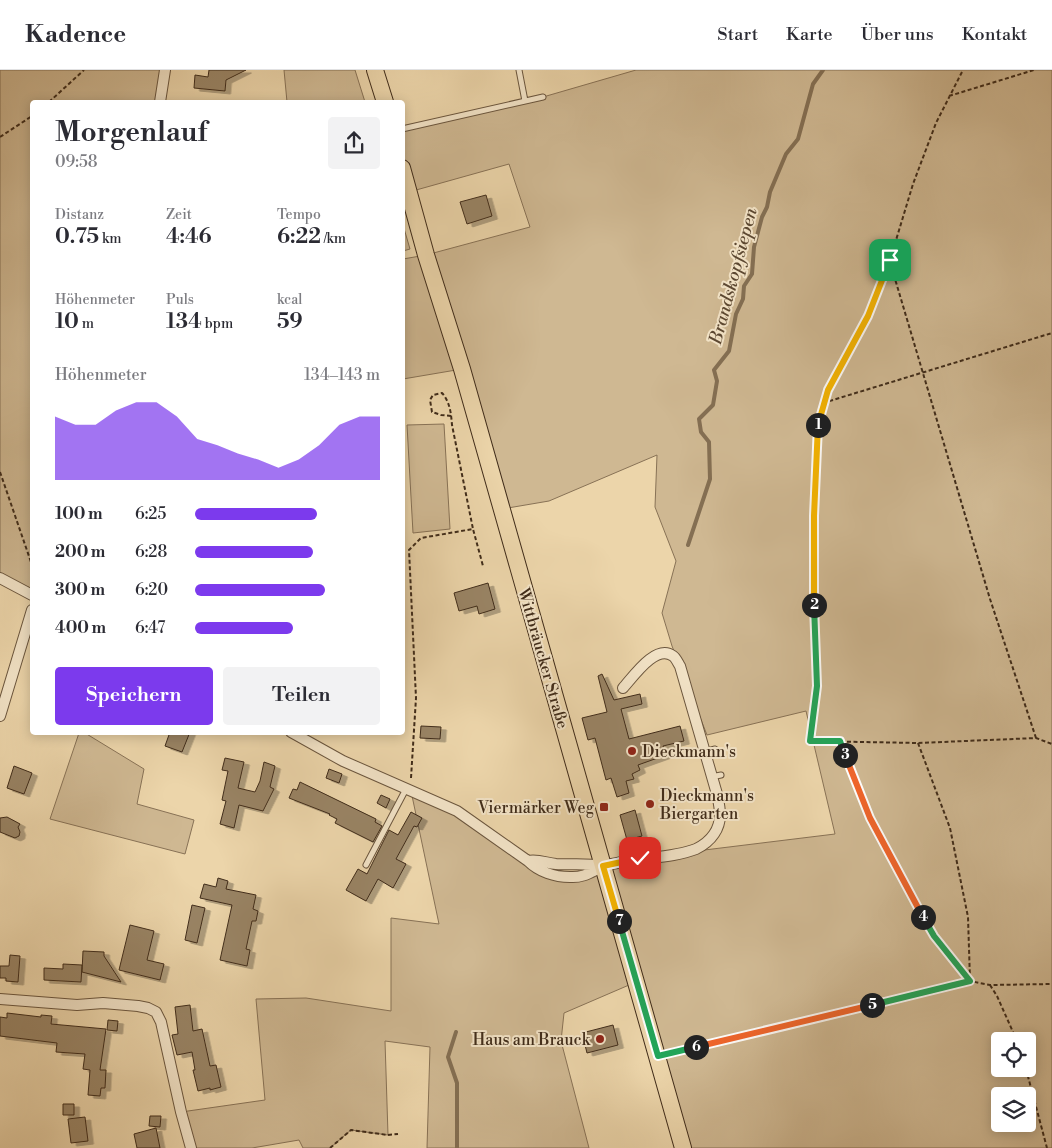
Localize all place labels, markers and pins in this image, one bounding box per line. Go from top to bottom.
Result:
pin [869,239,911,281]
pin: 1 [806,412,830,438]
pin: 2 [802,592,826,618]
place label: Dieckmann's [642,742,736,762]
pin: 3 [832,742,858,768]
marker: Dieckmann's [626,745,638,757]
place label: Dieckmann's Biergarten [659,786,754,824]
place label: Viermärker Weg [477,798,595,818]
marker: Dieckmann's Biergarten [644,798,656,810]
marker: Viermärker Weg [598,801,610,813]
pin [619,837,661,879]
pin: 4 [910,904,936,930]
pin: 7 [606,908,632,934]
pin: 5 [860,992,884,1018]
place label: Haus am Brauck [473,1030,592,1050]
marker: Haus am Brauck [594,1033,606,1045]
pin: 6 [684,1034,708,1060]

